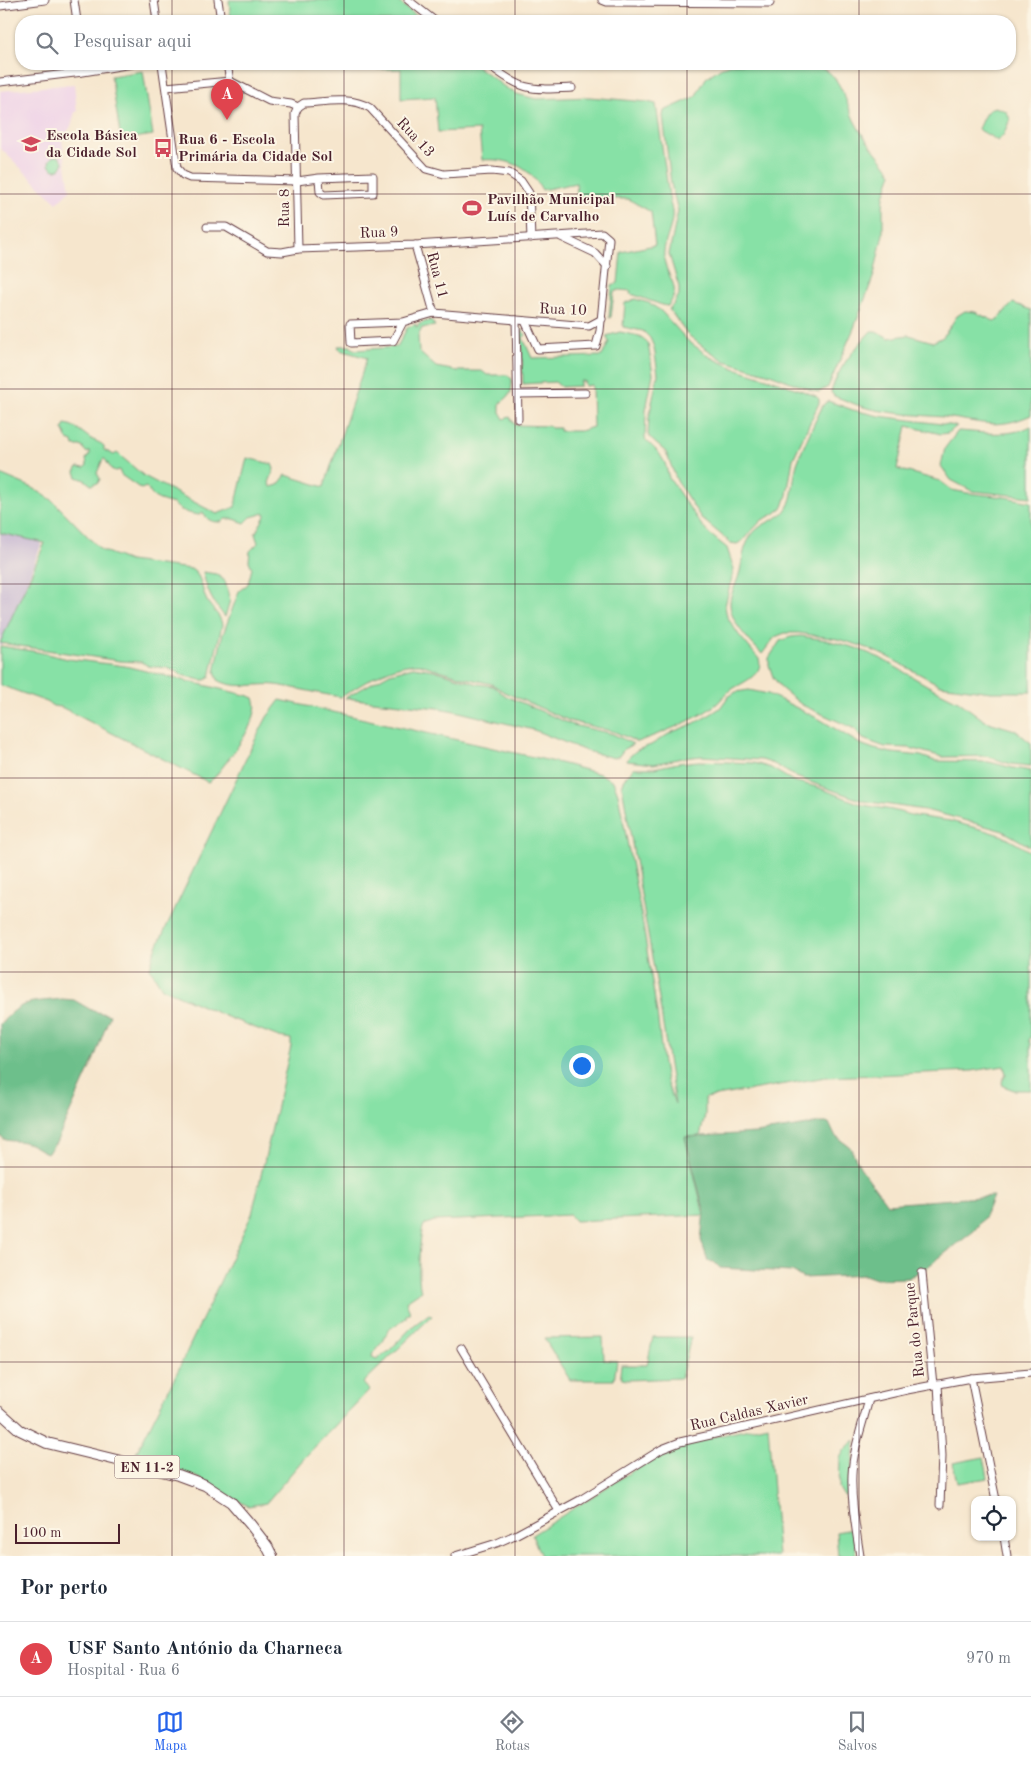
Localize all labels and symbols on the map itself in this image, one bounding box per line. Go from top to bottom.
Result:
pin: A [211,79,243,120]
street label: Rua 13 [393,115,437,161]
place label: Escola Básica da Cidade Sol [46,129,138,161]
school or university icon: Escola Básica da Cidade Sol [20,133,42,155]
place label: Rua 6 - Escola Primária da Cidade Sol [178,133,333,165]
bus stop icon: Rua 6 - Escola Primária da Cidade Sol [152,137,174,159]
street label: Rua 8 [278,188,293,228]
place label: Pavilhão Municipal Luís de Carvalho [487,193,615,225]
sports icon: Pavilhão Municipal Luís de Carvalho [461,197,483,219]
street label: Rua 9 [359,225,399,242]
street label: Rua 11 [423,250,450,300]
street label: Rua 10 [539,302,587,319]
your location [569,1053,595,1079]
street label: Rua do Parque [903,1282,928,1378]
street label: Rua Caldas Xavier [689,1393,810,1434]
road number: EN 11-2 [114,1455,180,1478]
scale bar [15,1521,120,1544]

